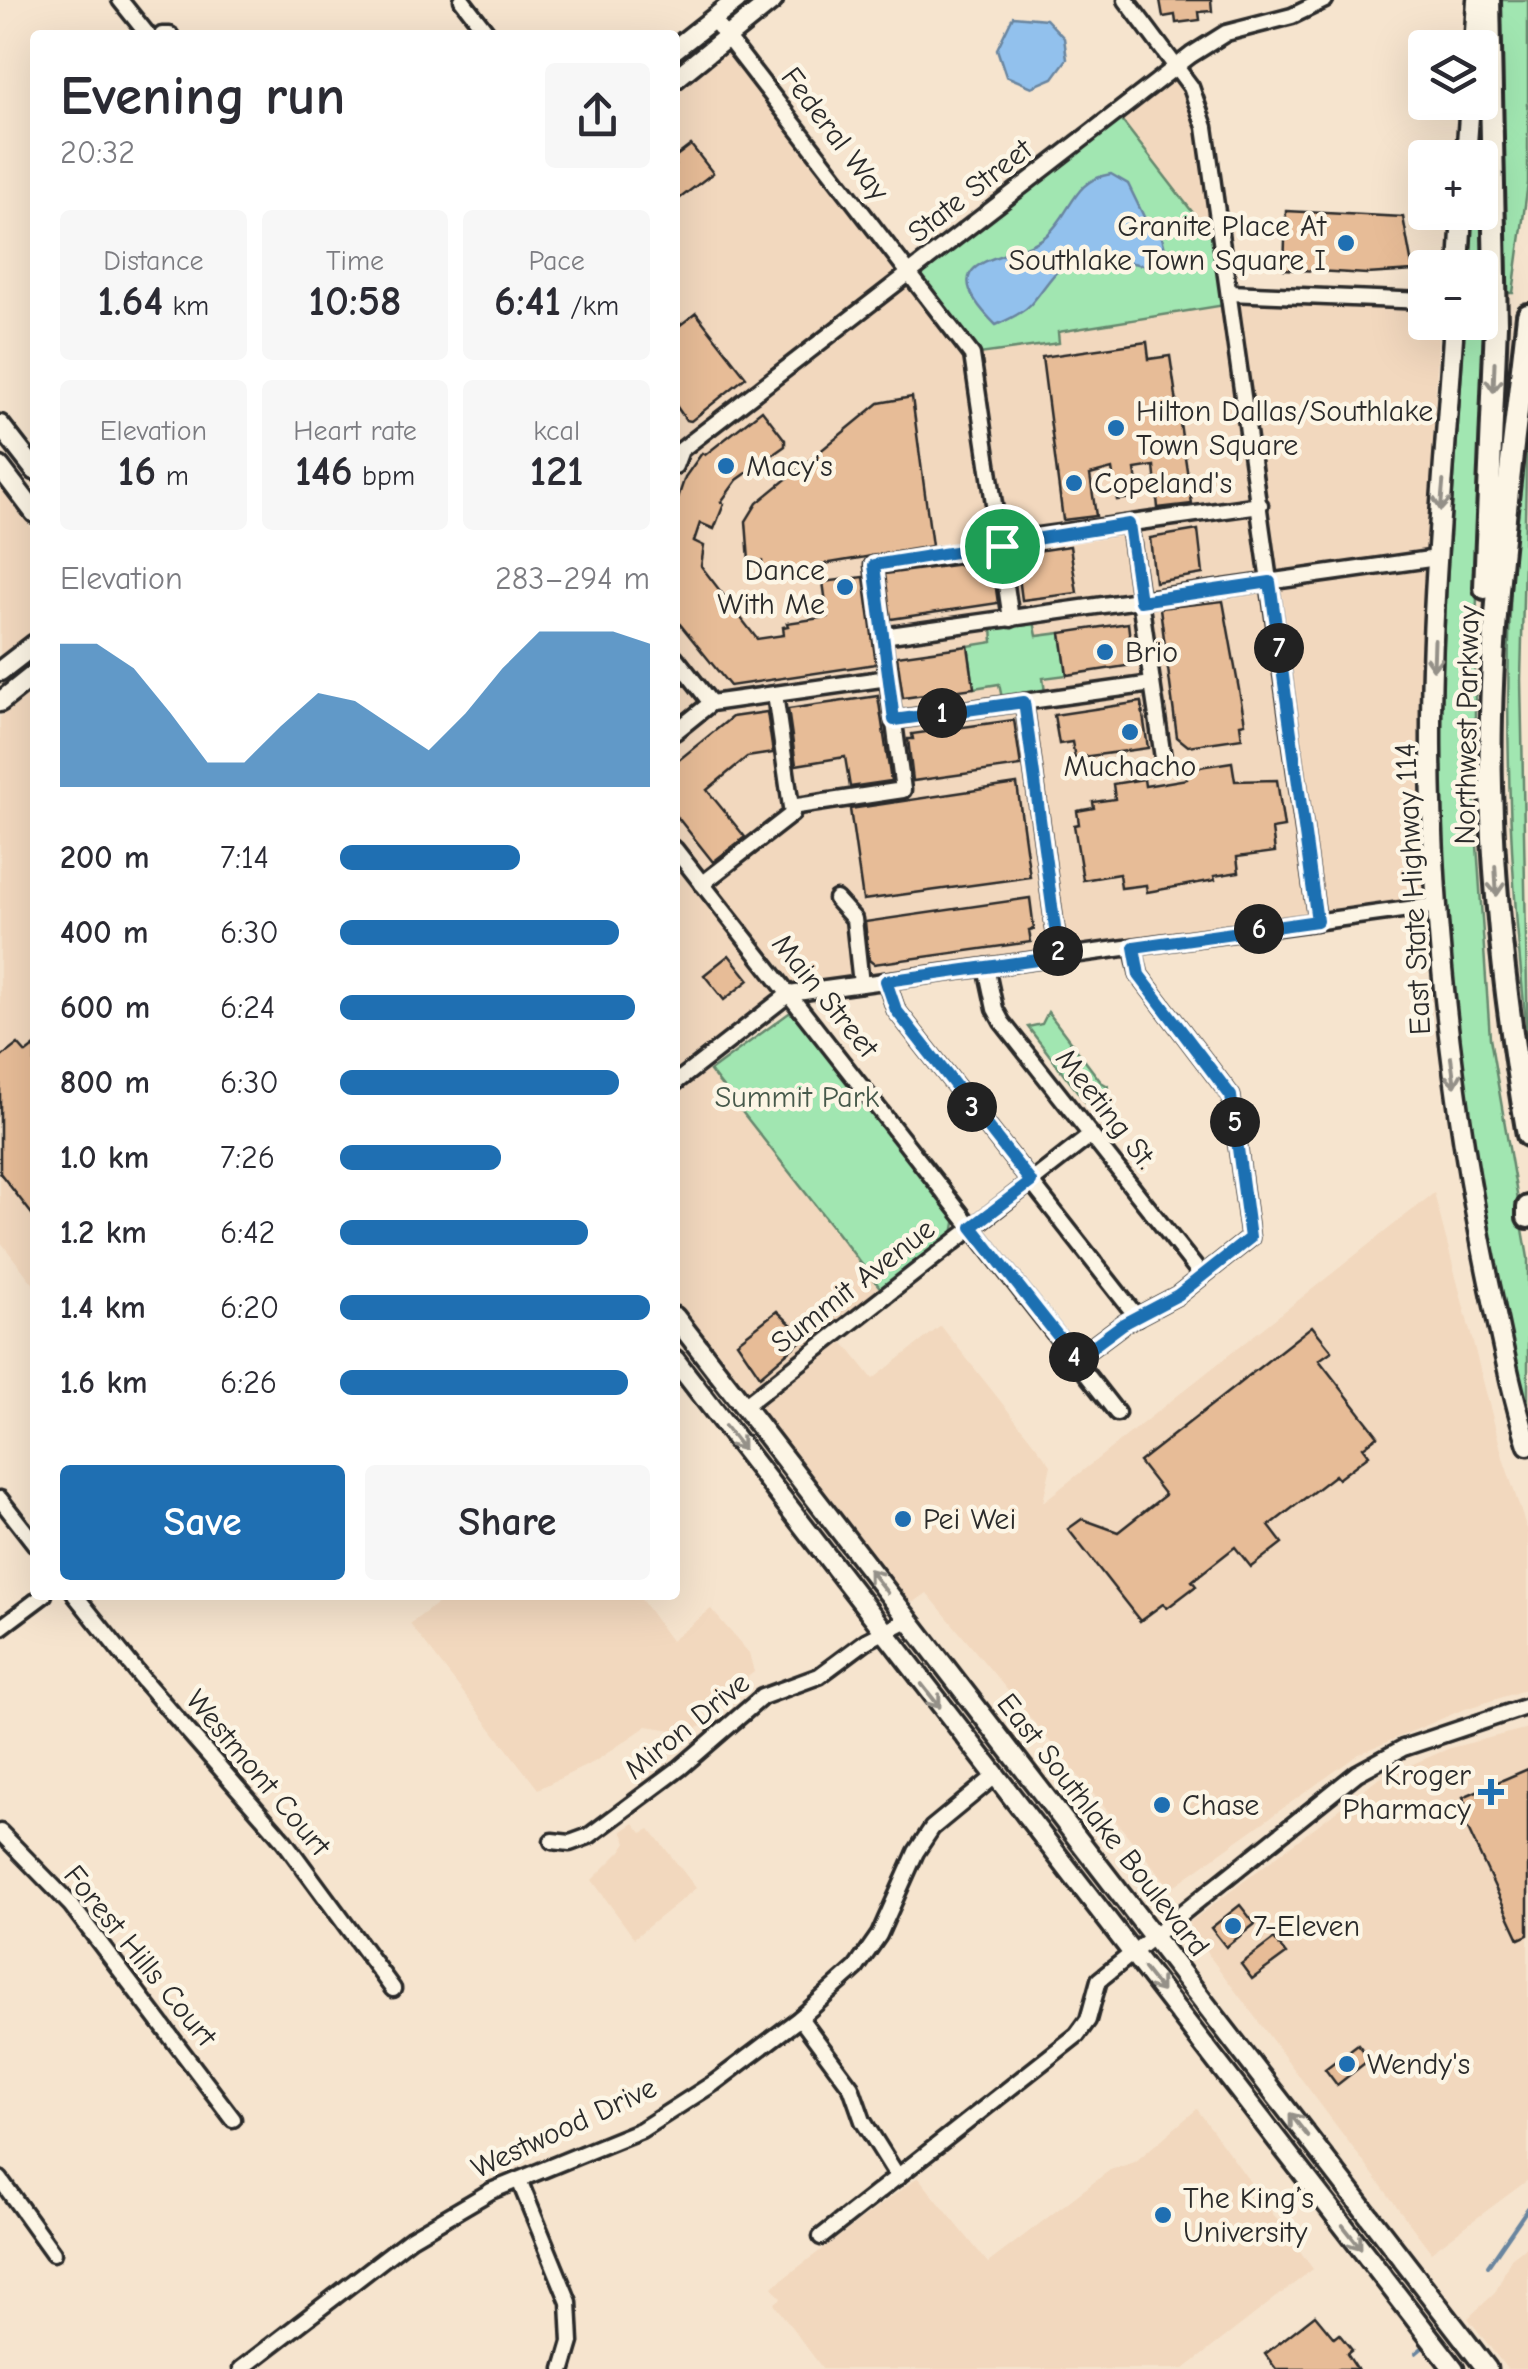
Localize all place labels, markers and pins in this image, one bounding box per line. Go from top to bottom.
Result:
place label: Granite Place At Southlake Town Square I [1009,209,1327,278]
marker: Granite Place At Southlake Town Square I [1335,232,1357,254]
place label: Hilton Dallas/Southlake Town Square [1136,394,1433,463]
marker: Hilton Dallas/Southlake Town Square [1105,417,1127,439]
place label: Macy's [746,449,833,484]
marker: Macy's [715,455,737,477]
place label: Copeland's [1094,466,1232,501]
marker: Copeland's [1063,472,1085,494]
pin [960,504,1045,589]
place label: Dance With Me [717,553,825,622]
marker: Dance With Me [834,576,856,598]
pin: 7 [1254,623,1304,673]
place label: Brio [1125,635,1178,670]
marker: Brio [1094,641,1116,663]
pin: 1 [917,688,967,738]
marker: Muchacho [1119,721,1141,743]
place label: Muchacho [1064,749,1196,784]
pin: 6 [1234,904,1284,954]
pin: 2 [1033,926,1083,976]
pin: 3 [947,1082,997,1132]
pin: 5 [1210,1097,1260,1147]
pin: 4 [1049,1332,1099,1382]
place label: Pei Wei [923,1502,1016,1537]
marker: Pei Wei [892,1508,914,1530]
place label: Kroger Pharmacy [1343,1758,1472,1827]
marker: Kroger Pharmacy [1480,1781,1502,1803]
place label: Chase [1182,1788,1259,1823]
marker: Chase [1151,1794,1173,1816]
place label: 7-Eleven [1253,1909,1360,1944]
marker: 7-Eleven [1222,1915,1244,1937]
place label: Wendy's [1367,2047,1470,2082]
marker: Wendy's [1336,2053,1358,2075]
place label: The King’s University [1183,2181,1314,2250]
marker: The King’s University [1152,2204,1174,2226]

